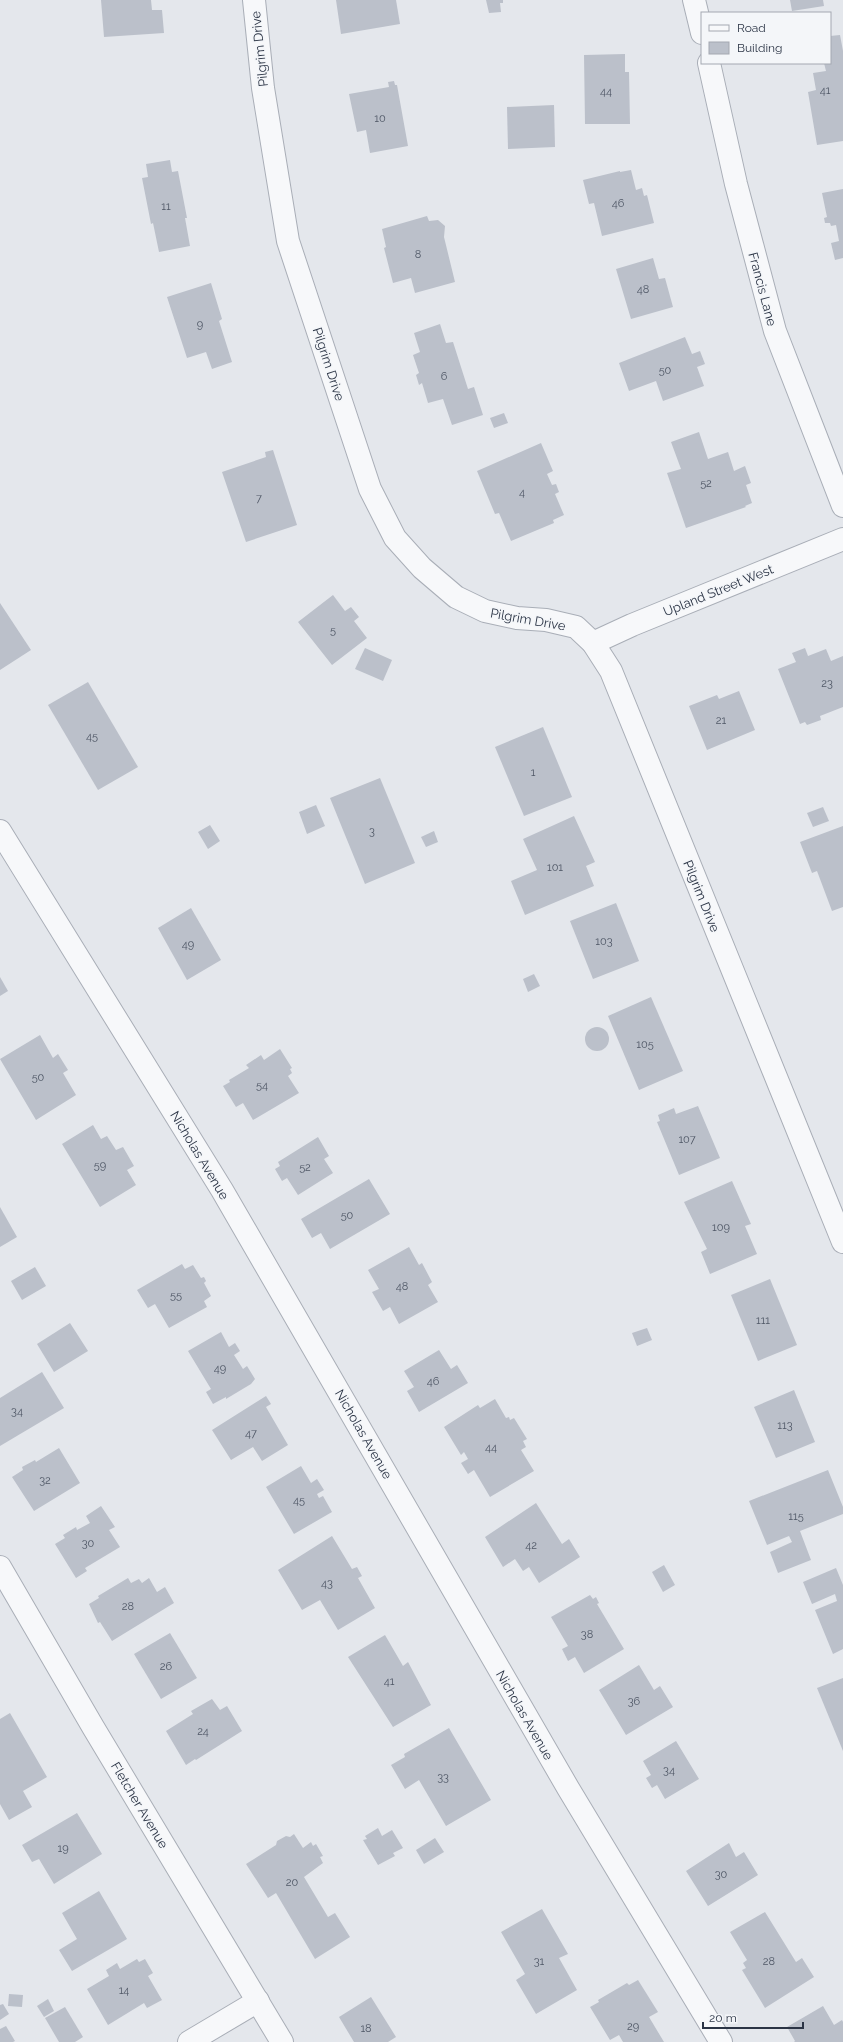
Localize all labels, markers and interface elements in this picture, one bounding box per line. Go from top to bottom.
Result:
street label: Pilgrim Drive [248,10,271,88]
legend [701,12,831,64]
text: Road [737,21,766,35]
text: Building [737,41,783,55]
house number: 41 [820,84,831,97]
house number: 44 [600,85,612,98]
house number: 10 [374,112,386,125]
house number: 46 [612,197,625,210]
house number: 11 [161,200,171,213]
house number: 8 [415,248,421,261]
street label: Francis Lane [745,251,780,328]
house number: 48 [637,283,649,296]
house number: 9 [197,318,203,331]
street label: Pilgrim Drive [310,326,348,403]
house number: 50 [659,364,672,377]
house number: 6 [441,370,448,383]
house number: 52 [700,477,712,490]
house number: 4 [519,486,525,499]
house number: 7 [256,492,262,505]
street label: Upland Street West [661,561,776,619]
street label: Pilgrim Drive [489,605,567,634]
house number: 5 [330,624,336,637]
house number: 23 [821,677,833,690]
house number: 21 [716,714,727,727]
house number: 45 [86,730,98,743]
house number: 1 [531,766,536,779]
house number: 3 [369,825,375,838]
street label: Pilgrim Drive [680,858,723,935]
house number: 101 [547,861,563,874]
house number: 103 [595,935,613,948]
house number: 49 [182,938,194,951]
house number: 105 [636,1038,654,1051]
house number: 50 [32,1071,45,1084]
house number: 54 [256,1079,268,1092]
street label: Nicholas Avenue [167,1108,232,1203]
house number: 107 [678,1133,696,1146]
house number: 59 [94,1159,106,1172]
house number: 52 [299,1161,311,1174]
house number: 50 [341,1209,354,1222]
house number: 109 [712,1221,730,1234]
house number: 48 [396,1280,408,1293]
house number: 55 [170,1289,182,1302]
house number: 111 [756,1314,770,1327]
house number: 49 [214,1362,226,1375]
house number: 46 [427,1375,440,1388]
street label: Nicholas Avenue [332,1387,395,1482]
house number: 34 [11,1405,23,1418]
house number: 113 [777,1419,793,1432]
house number: 47 [245,1427,257,1440]
house number: 44 [485,1441,497,1454]
house number: 32 [39,1474,51,1487]
house number: 45 [293,1494,305,1507]
house number: 115 [788,1510,804,1523]
house number: 30 [82,1537,95,1550]
house number: 42 [525,1539,537,1552]
house number: 43 [321,1577,333,1590]
house number: 28 [122,1600,134,1613]
house number: 38 [581,1628,593,1641]
house number: 26 [160,1660,173,1673]
street label: Nicholas Avenue [493,1668,556,1763]
house number: 41 [384,1675,395,1688]
house number: 36 [628,1695,641,1708]
house number: 24 [197,1725,209,1738]
street label: Fletcher Avenue [108,1759,171,1851]
house number: 34 [663,1764,675,1777]
house number: 33 [437,1771,449,1784]
house number: 19 [57,1842,69,1855]
house number: 30 [715,1868,728,1881]
house number: 20 [286,1876,298,1889]
house number: 31 [534,1955,545,1968]
house number: 28 [763,1955,775,1968]
house number: 14 [119,1984,129,1997]
scale bar [703,2004,803,2030]
text: 20 m [709,2011,737,2025]
house number: 29 [627,2020,639,2033]
house number: 18 [360,2022,372,2035]

